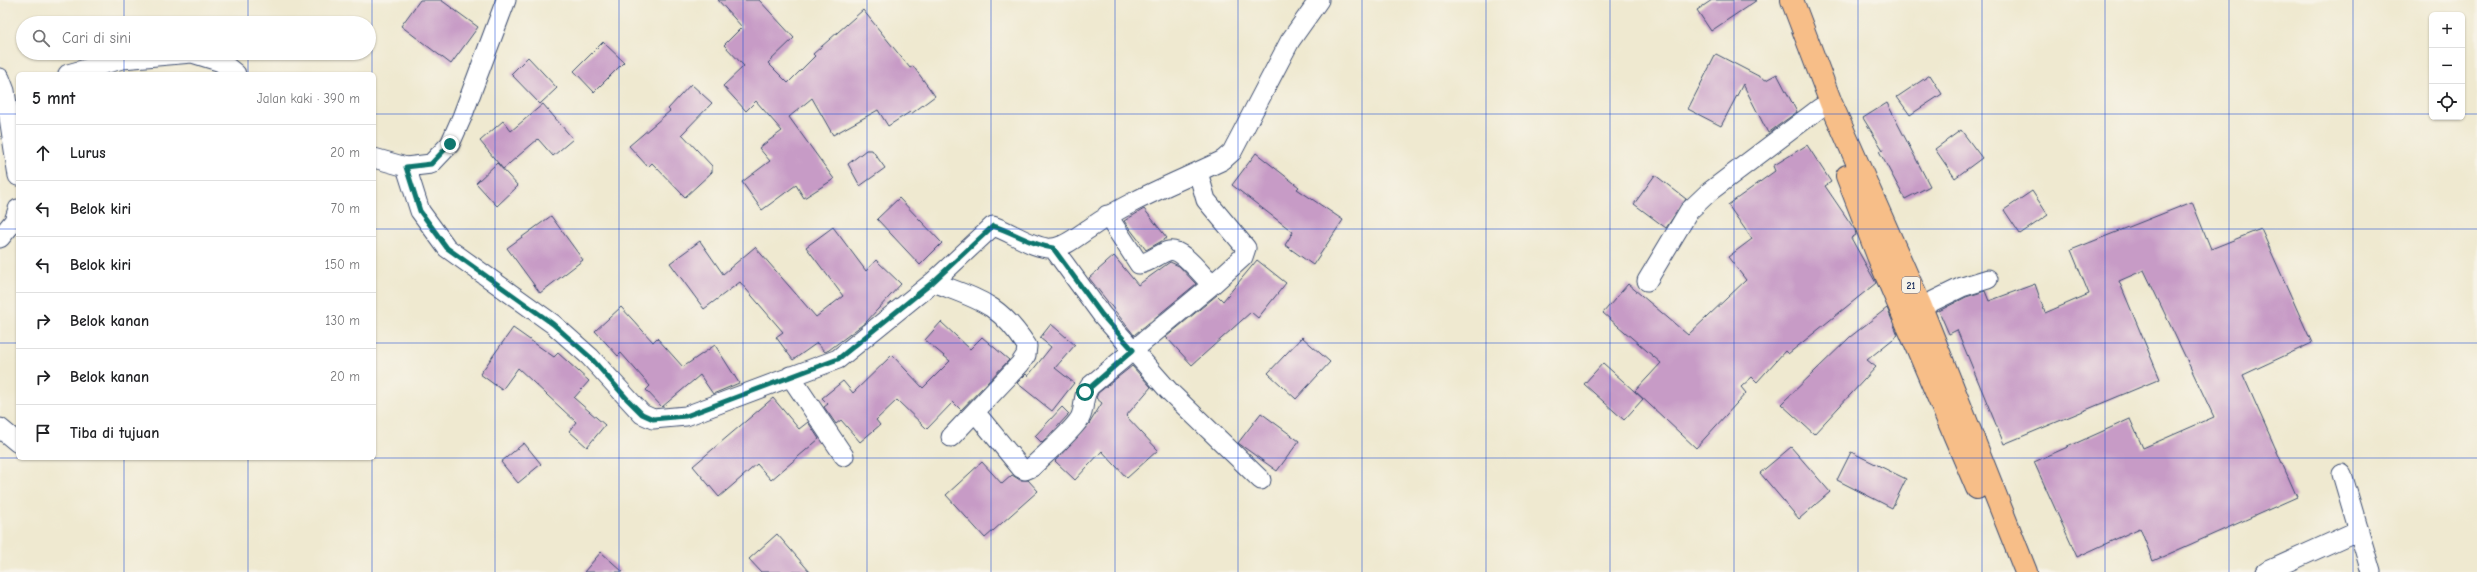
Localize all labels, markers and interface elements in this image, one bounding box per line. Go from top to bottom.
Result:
map controls [2429,12,2465,120]
button: + [2429,12,2465,48]
search box [16,16,376,60]
icon: search [30,27,52,49]
text: Cari di sini [62,29,131,47]
button: − [2429,48,2465,84]
button: locate [2429,84,2465,120]
text: 5 mnt [32,89,75,108]
text: Jalan kaki · 390 m [257,91,360,106]
route end [441,135,459,153]
icon: ahead [32,142,54,164]
text: Lurus [70,144,106,162]
text: 20 m [330,145,360,160]
icon: left [32,198,54,220]
text: Belok kiri [70,200,131,218]
text: 70 m [331,201,360,216]
icon: left [32,254,54,276]
text: Belok kiri [70,256,131,274]
text: 150 m [325,257,360,272]
road number: 21 [1902,277,1920,293]
icon: right [32,310,54,332]
text: Belok kanan [70,312,149,330]
text: 130 m [325,313,360,328]
icon: right [32,366,54,388]
text: Belok kanan [70,368,149,386]
text: 20 m [330,369,360,384]
route start [1076,383,1094,401]
icon: arrive [32,422,54,444]
text: Tiba di tujuan [70,424,159,442]

